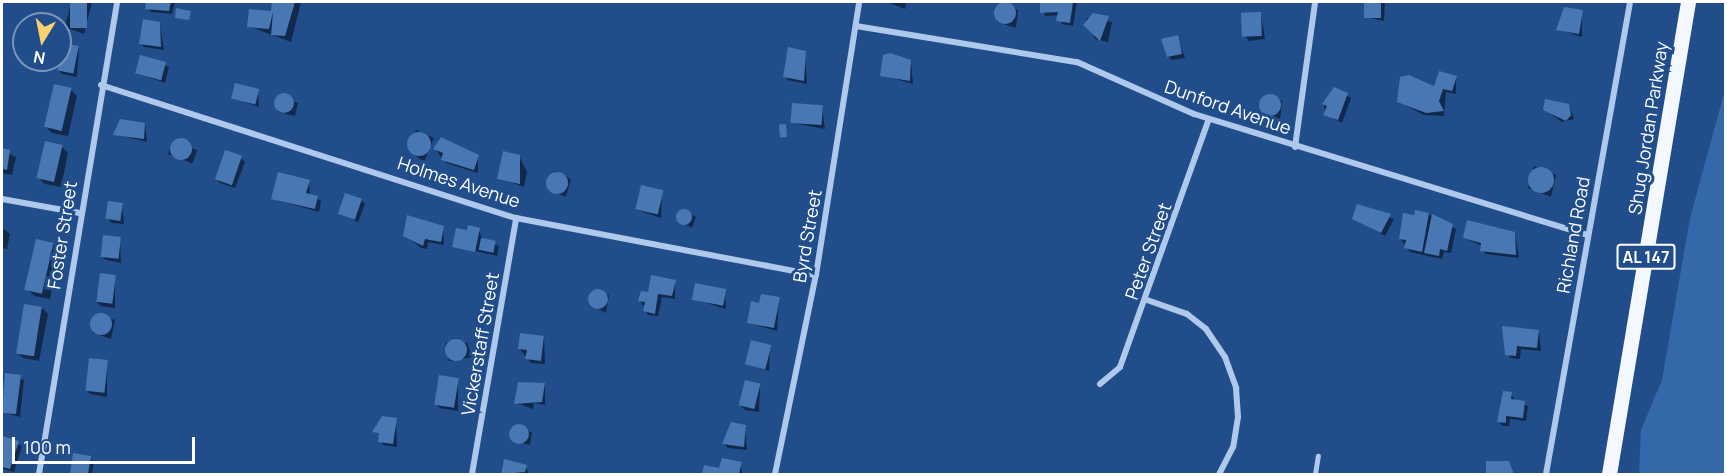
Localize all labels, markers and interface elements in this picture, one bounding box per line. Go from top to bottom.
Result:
north arrow [12,12,72,72]
street label: Shug Jordan Parkway [1624,40,1672,216]
text: N [32,46,47,70]
street label: Dunford Avenue [1162,75,1294,139]
street label: Holmes Avenue [395,152,523,212]
street label: Richland Road [1552,175,1594,295]
street label: Foster Street [43,179,81,291]
street label: Byrd Street [788,188,826,284]
street label: Peter Street [1120,200,1176,302]
road number: AL 147 [1616,244,1676,270]
street label: Vickerstaff Street [457,271,503,417]
scale bar [15,425,198,463]
text: 100 m [23,435,71,459]

